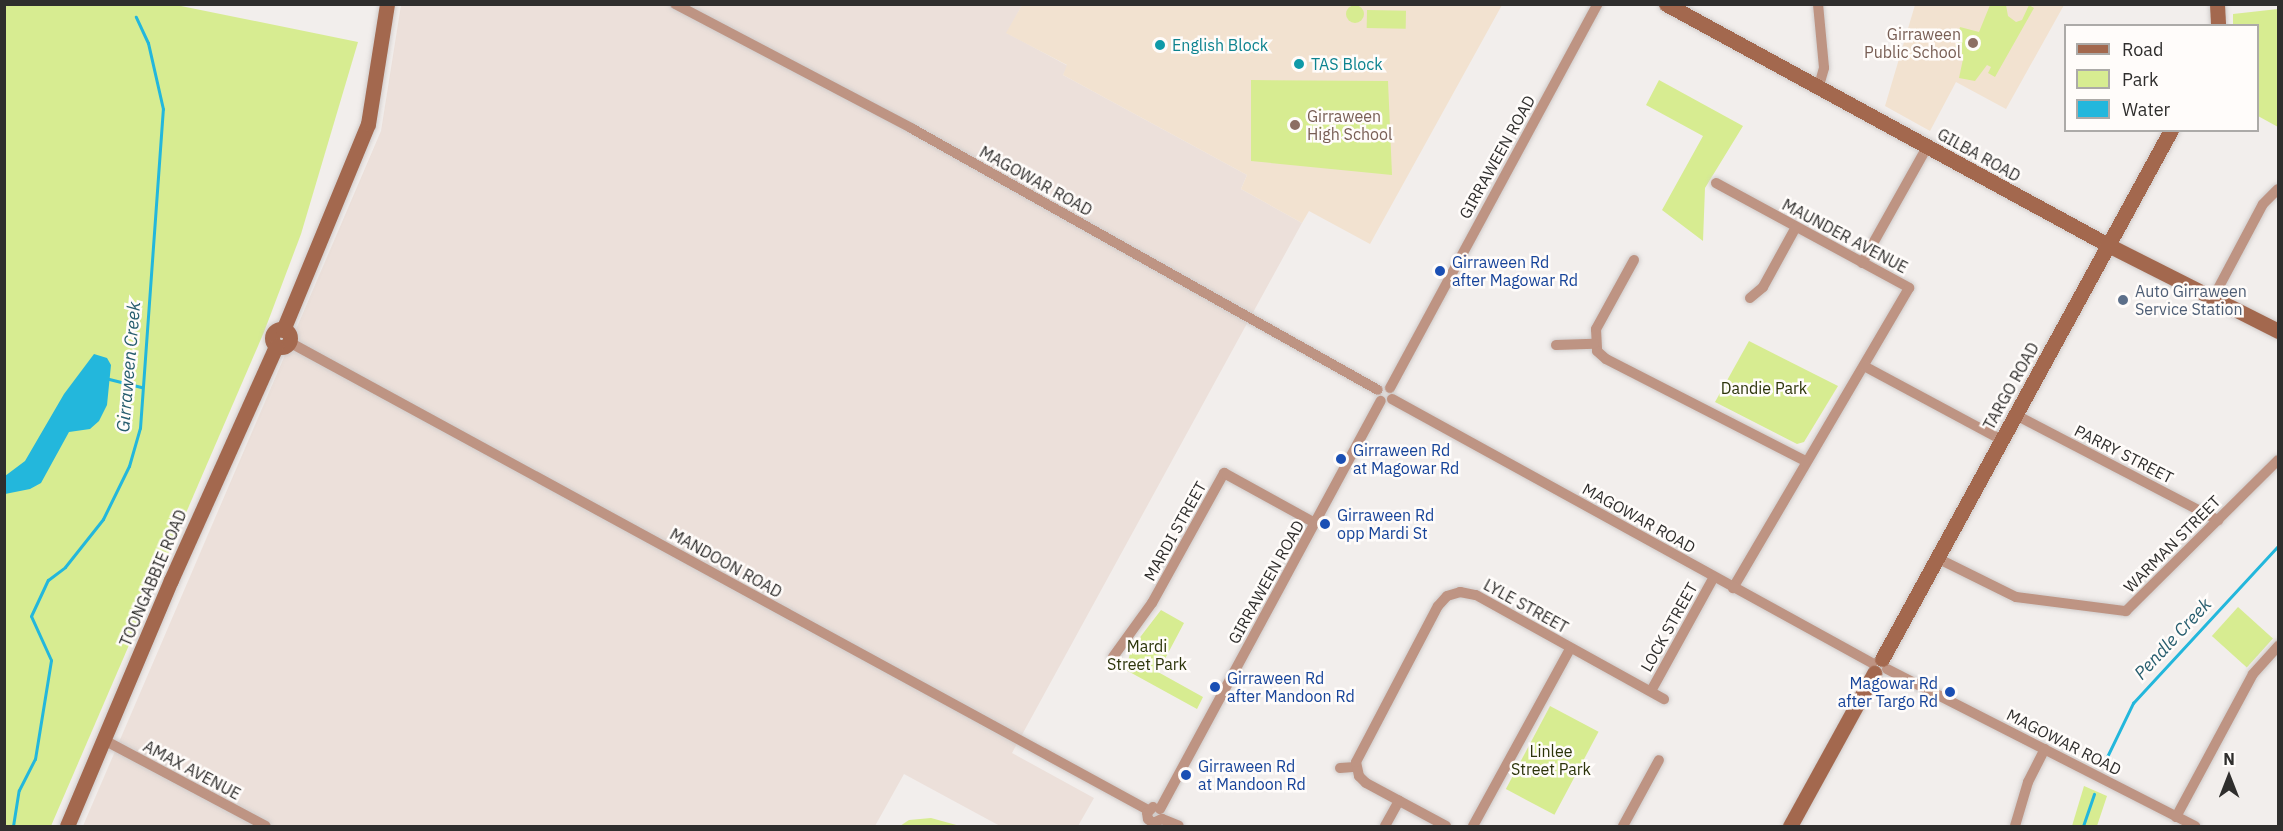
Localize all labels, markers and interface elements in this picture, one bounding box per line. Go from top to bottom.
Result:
place label: Girraween Public School [1864,24,1961,62]
legend [2064,24,2259,132]
place label: English Block [1172,35,1268,55]
marker: Girraween Public School [1966,36,1980,50]
marker: English Block [1153,38,1167,52]
text: Road [2122,38,2163,61]
place label: TAS Block [1311,54,1383,74]
marker: TAS Block [1292,57,1306,71]
text: Park [2122,68,2158,91]
street label: GIRRAWEEN ROAD [1455,92,1539,222]
text: Water [2122,98,2170,121]
place label: Girraween High School [1307,106,1392,144]
marker: Girraween High School [1288,118,1302,132]
street label: GILBA ROAD [1934,124,2024,186]
street label: MAGOWAR ROAD [976,142,1096,220]
street label: MAUNDER AVENUE [1779,195,1911,277]
place label: Girraween Rd after Magowar Rd [1452,252,1578,290]
marker: Girraween Rd after Magowar Rd [1433,264,1447,278]
place label: Auto Girraween Service Station [2135,281,2247,319]
marker: Auto Girraween Service Station [2116,293,2130,307]
water label: Girraween Creek [113,301,145,433]
street label: TARGO ROAD [1979,339,2043,433]
park label: Dandie Park [1721,378,1807,398]
street label: PARRY STREET [2071,421,2177,487]
place label: Girraween Rd at Magowar Rd [1353,440,1459,478]
marker: Girraween Rd at Magowar Rd [1334,452,1348,466]
street label: MARDI STREET [1140,478,1210,584]
street label: MAGOWAR ROAD [1579,479,1699,557]
street label: WARMAN STREET [2119,491,2225,597]
place label: Girraween Rd opp Mardi St [1337,505,1434,543]
street label: TOONGABBIE ROAD [115,507,191,649]
street label: GIRRAWEEN ROAD [1224,517,1308,647]
marker: Girraween Rd opp Mardi St [1318,517,1332,531]
street label: MANDOON ROAD [667,524,785,602]
street label: LYLE STREET [1480,575,1572,637]
street label: LOCK STREET [1637,579,1701,675]
water label: Pendle Creek [2130,594,2216,684]
park label: Mardi Street Park [1107,636,1187,674]
place label: Girraween Rd after Mandoon Rd [1227,668,1355,706]
place label: Magowar Rd after Targo Rd [1838,673,1938,711]
marker: Girraween Rd after Mandoon Rd [1208,680,1222,694]
marker: Magowar Rd after Targo Rd [1943,685,1957,699]
street label: MAGOWAR ROAD [2003,705,2125,779]
street label: AMAX AVENUE [140,736,244,804]
park label: Linlee Street Park [1511,741,1591,779]
north arrow [2199,747,2259,807]
text: N [2223,749,2235,769]
place label: Girraween Rd at Mandoon Rd [1198,756,1306,794]
marker: Girraween Rd at Mandoon Rd [1179,768,1193,782]

